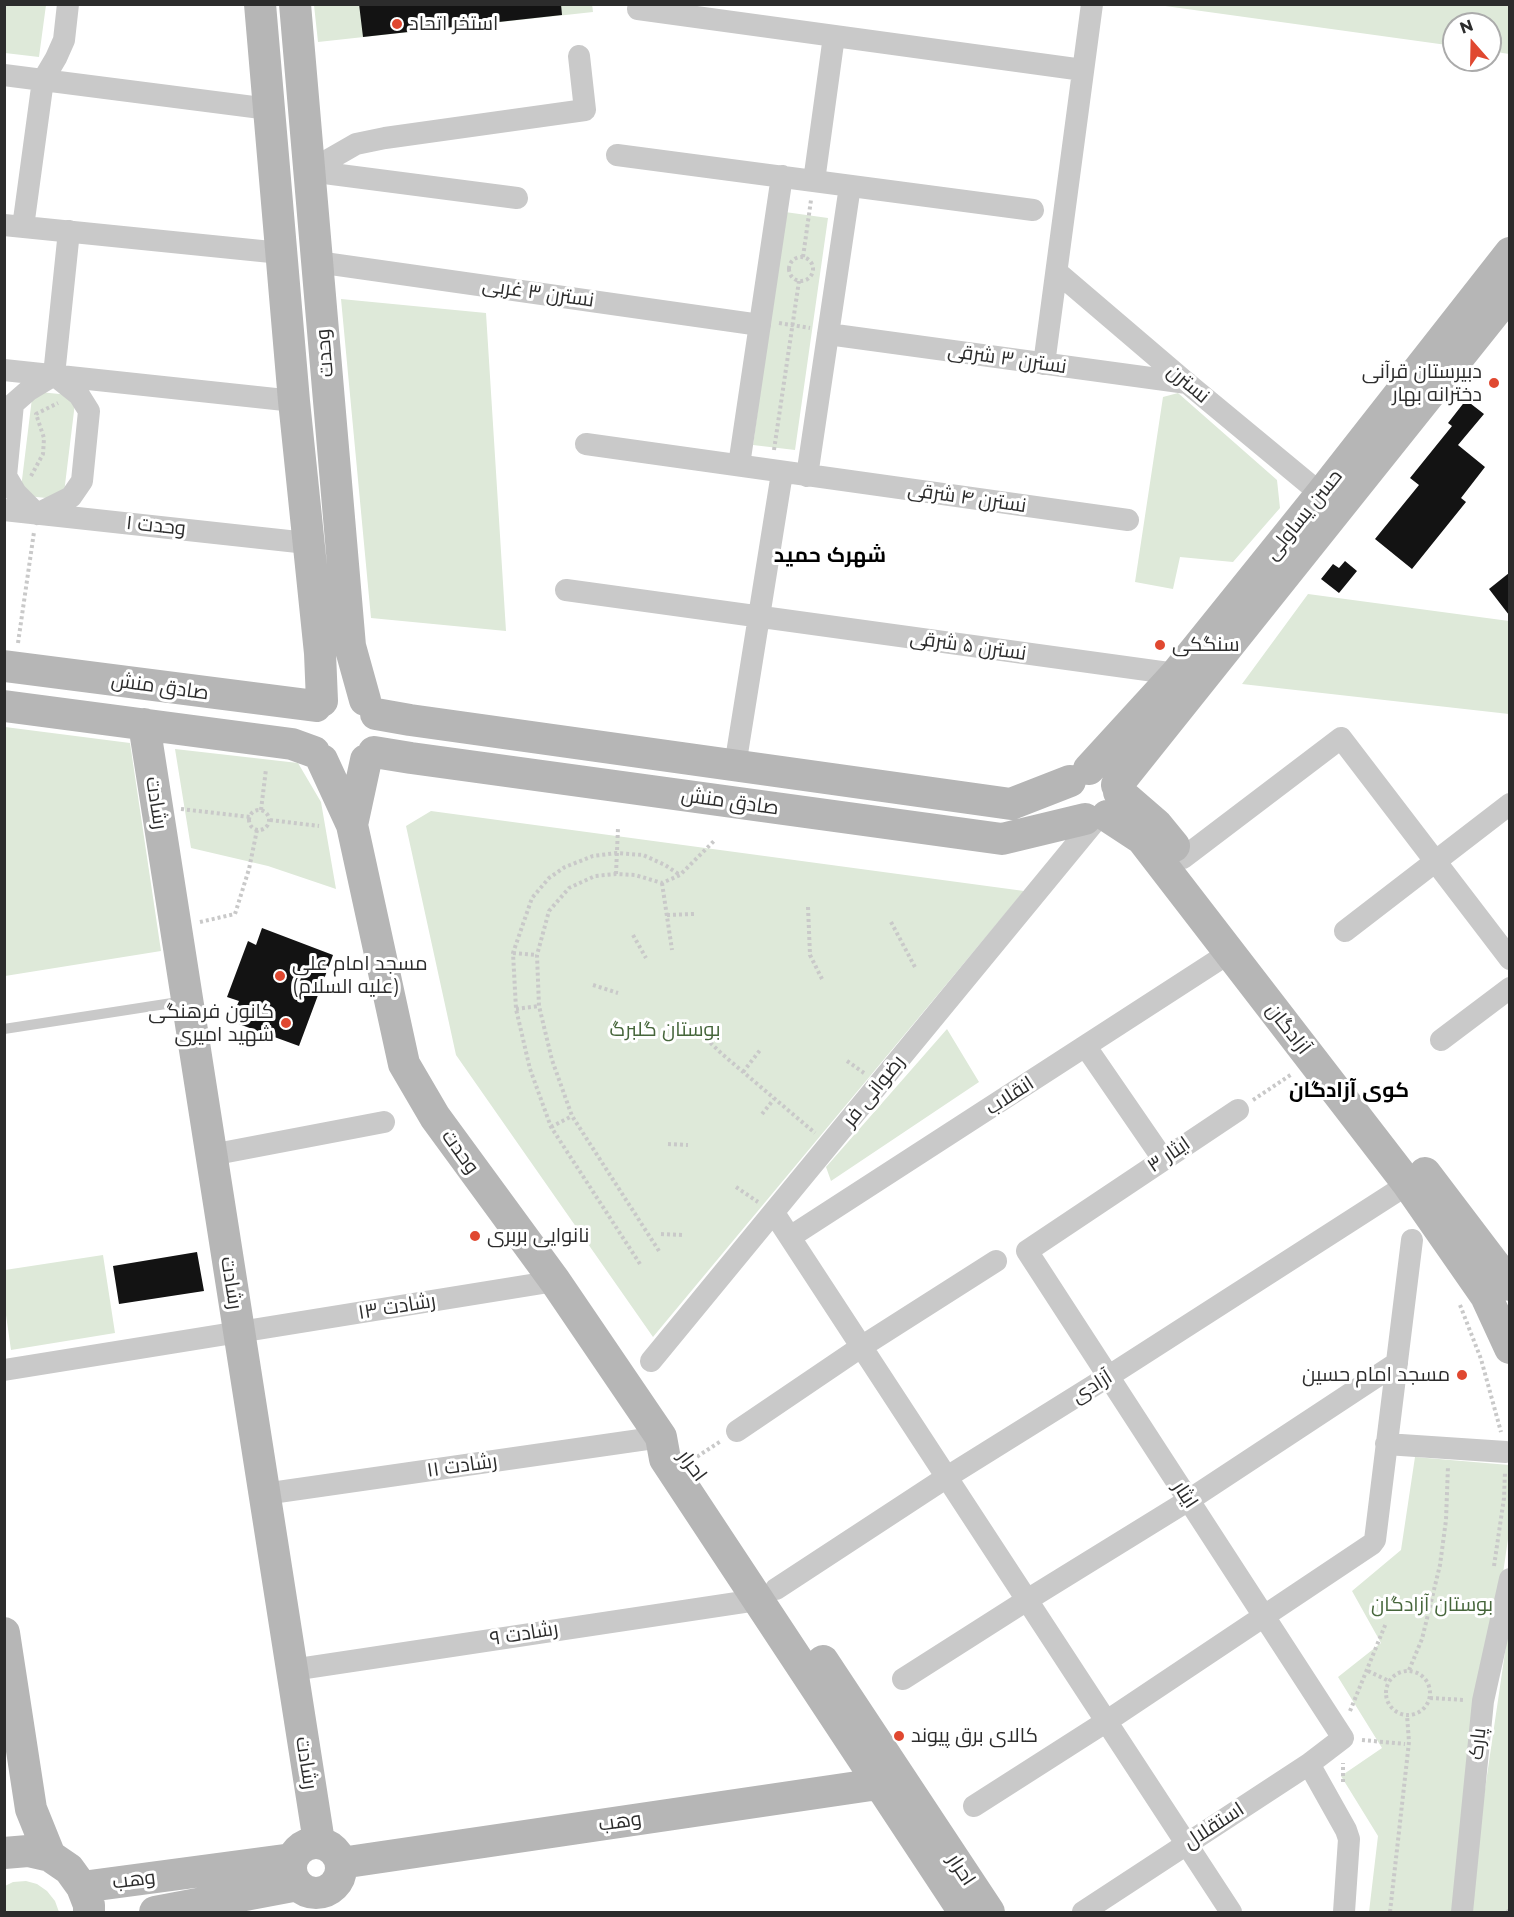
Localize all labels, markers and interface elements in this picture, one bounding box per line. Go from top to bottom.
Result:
place label: استخر اتحاد [409,12,498,36]
north arrow [1442,12,1502,72]
text: N [1457,15,1476,38]
marker: استخر اتحاد [390,17,404,31]
street label: نسترن ۳ غربی [481,273,595,313]
street label: وحدت [311,328,339,378]
street label: نسترن ۳ شرقی [946,339,1068,379]
street label: نسترن [1162,359,1214,409]
place label: دبیرستان قرآنی دخترانه بهار [1362,360,1482,407]
marker: دبیرستان قرآنی دخترانه بهار [1487,376,1501,390]
street label: حسن یساولی [1260,465,1348,565]
street label: نسترن ۴ شرقی [906,478,1028,518]
street label: وحدت ۱ [125,511,187,541]
district label: شهرک حمید [774,543,886,569]
street label: نسترن ۵ شرقی [908,626,1028,666]
place label: سنگکی [1172,633,1239,657]
marker: سنگکی [1153,638,1167,652]
street label: صادق منش [110,668,210,706]
street label: رشادت [140,775,172,831]
street label: صادق منش [680,783,780,821]
place label: مسجد امام علی (علیه السلام) [292,952,428,999]
marker: مسجد امام علی (علیه السلام) [273,969,287,983]
street label: آزادگان [1261,999,1315,1059]
place label: کانون فرهنگی شهید امیری [148,1000,274,1047]
marker: کانون فرهنگی شهید امیری [279,1016,293,1030]
park label: بوستان گلبرگ [610,1018,720,1042]
street label: رضوانی فر [838,1050,910,1132]
street label: انقلاب [981,1072,1039,1120]
district label: کوی آزادگان [1289,1078,1409,1104]
street label: وحدت [436,1125,484,1179]
street label: ایثار ۳ [1143,1132,1195,1178]
place label: نانوایی بربری [487,1224,589,1248]
marker: نانوایی بربری [468,1229,482,1243]
street label: رشادت [215,1255,247,1311]
street label: رشادت ۱۳ [357,1289,437,1325]
place label: مسجد امام حسین [1302,1363,1450,1387]
street label: آزادی [1067,1365,1117,1409]
marker: مسجد امام حسین [1455,1368,1469,1382]
street label: احرار [672,1446,712,1486]
street label: رشادت ۱۱ [425,1449,499,1483]
street label: ایثار [1167,1477,1203,1513]
park label: بوستان آزادگان [1371,1593,1493,1617]
street label: رشادت ۹ [488,1617,560,1651]
place label: کالای برق پیوند [911,1724,1038,1748]
street label: پارک [1464,1727,1492,1761]
marker: کالای برق پیوند [892,1729,906,1743]
street label: رشادت [290,1735,322,1791]
street label: استقلال [1179,1798,1249,1854]
street label: وهب [597,1807,643,1837]
street label: احرار [942,1850,980,1890]
street label: وهب [111,1865,157,1895]

